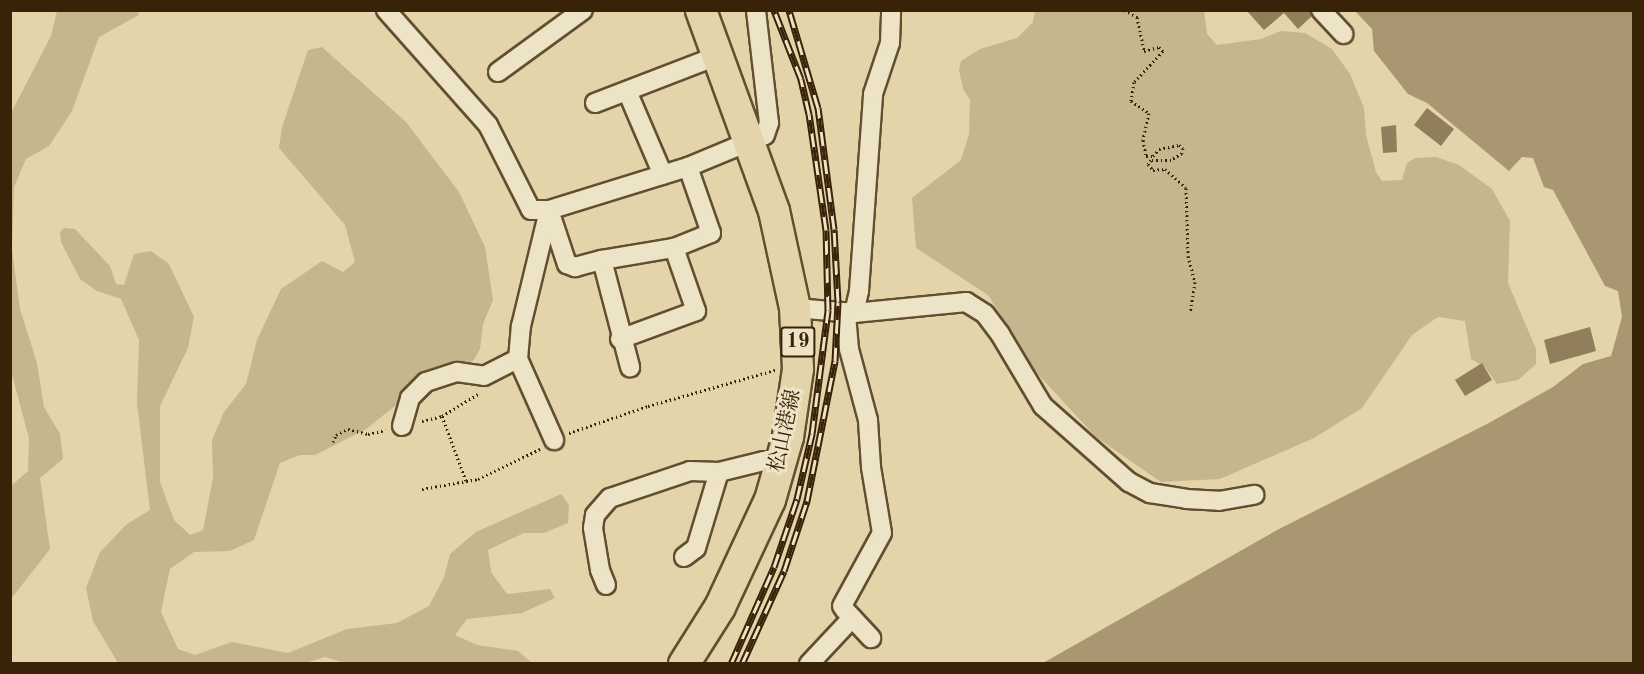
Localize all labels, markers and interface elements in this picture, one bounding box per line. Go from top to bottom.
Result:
road number: 19 [780,325,816,359]
street label: 松山港線 [765,387,807,475]

